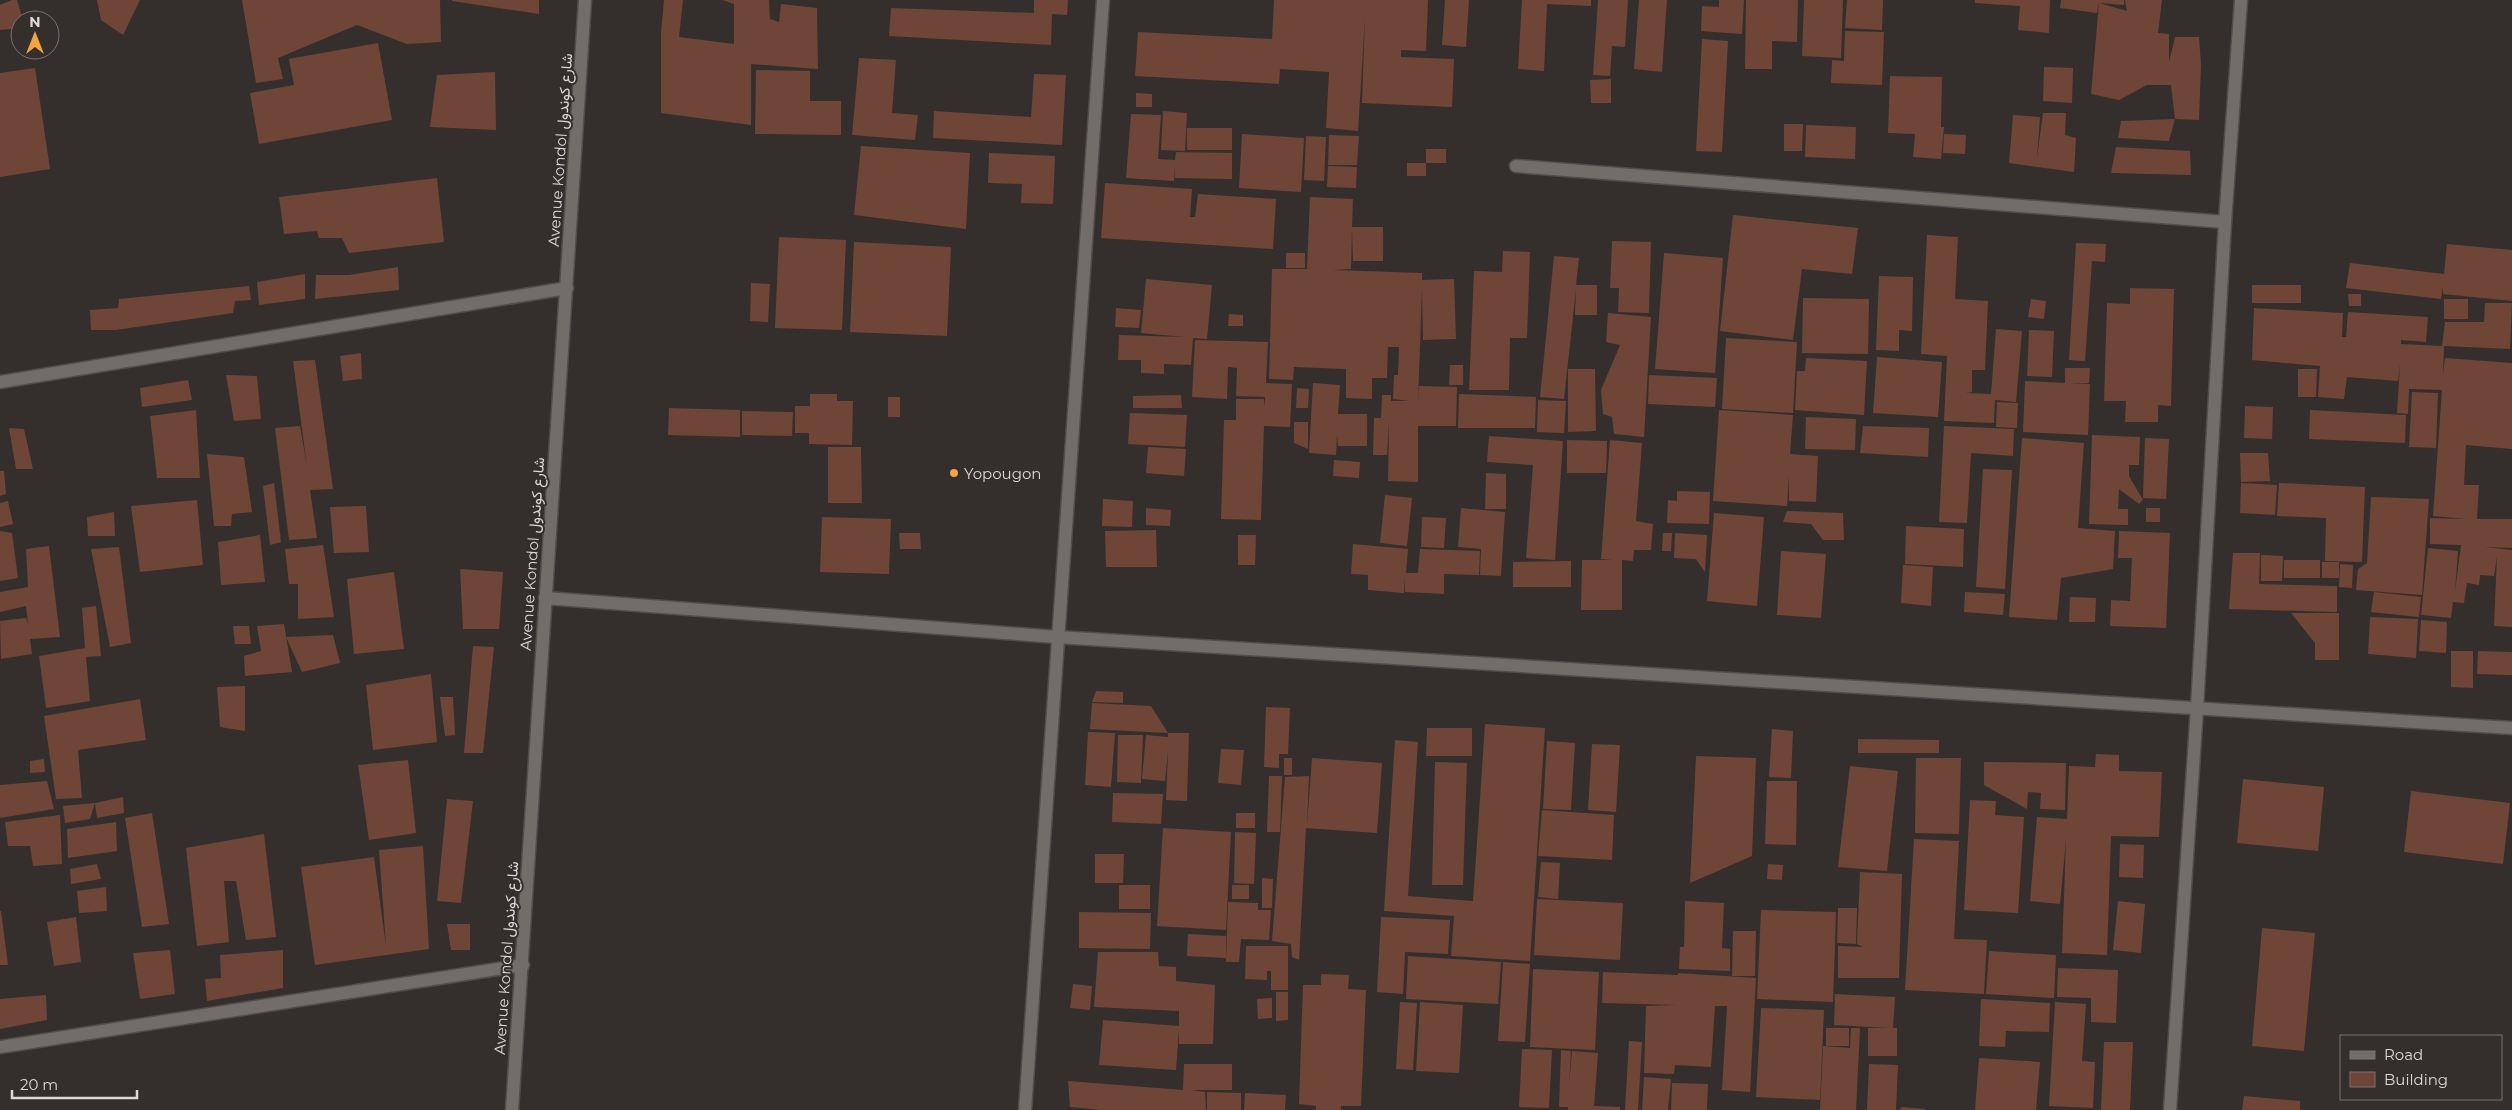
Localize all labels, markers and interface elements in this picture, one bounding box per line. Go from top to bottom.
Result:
north arrow [10,10,60,60]
text: N [29,13,41,31]
street label: Avenue Kondol شارع كوندول [544,52,578,248]
street label: Avenue Kondol شارع كوندول [516,456,550,652]
place label: Yopougon [964,464,1042,483]
marker: Yopougon [948,467,960,479]
street label: Avenue Kondol شارع كوندول [490,860,524,1056]
legend [2340,1035,2502,1100]
text: Road [2384,1045,2423,1064]
scale bar [12,1068,138,1100]
text: Building [2384,1070,2448,1089]
text: 20 m [20,1075,58,1094]

